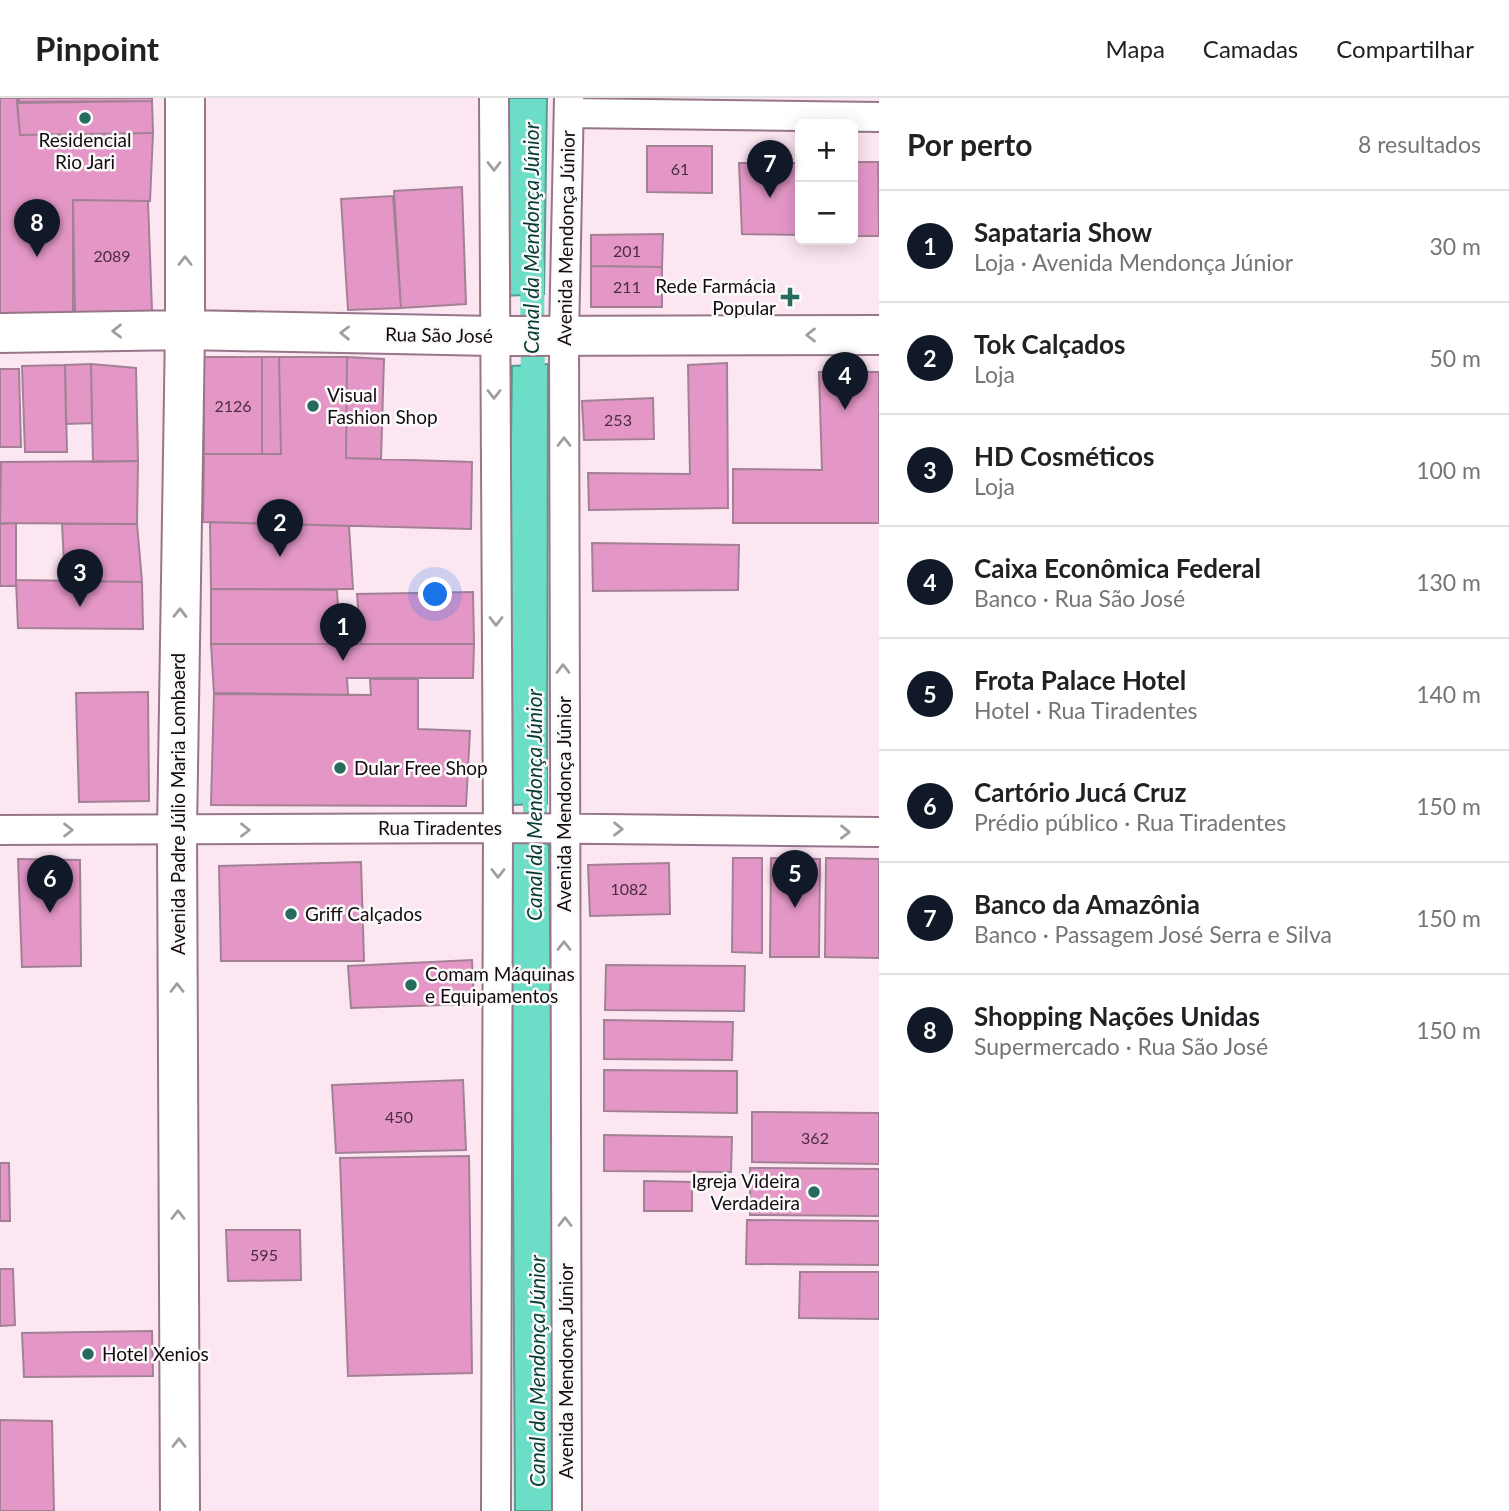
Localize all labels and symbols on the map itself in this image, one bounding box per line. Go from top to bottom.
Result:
marker: Residencial Rio Jari [77,110,93,126]
water label: Canal da Mendonça Júnior [518,121,543,354]
place label: Residencial Rio Jari [39,128,131,173]
street label: Avenida Mendonça Júnior [552,130,579,346]
pin: 7 [747,140,793,198]
house number: 61 [671,159,689,178]
one-way arrow [486,161,502,172]
pin: 8 [14,199,60,257]
house number: 201 [613,241,641,260]
house number: 2089 [93,246,131,265]
one-way arrow [177,256,193,266]
place label: Rede Farmácia Popular [655,274,776,319]
house number: 211 [613,277,641,296]
marker: Rede Farmácia Popular [782,289,798,305]
street label: Rua São José [385,322,493,347]
one-way arrow [111,323,121,339]
one-way arrow [339,325,349,341]
one-way arrow [805,327,816,343]
pin: 4 [822,352,868,410]
place label: Visual Fashion Shop [327,383,438,428]
one-way arrow [487,388,502,399]
house number: 2126 [214,396,252,415]
marker: Visual Fashion Shop [305,398,321,414]
house number: 253 [604,410,632,429]
one-way arrow [556,436,572,447]
pin: 2 [257,499,303,557]
pin: 3 [57,549,103,607]
your location [418,577,452,611]
pin: 1 [320,603,366,661]
one-way arrow [172,608,188,618]
one-way arrow [488,616,504,627]
street label: Avenida Padre Júlio Maria Lombaerd [166,653,189,955]
one-way arrow [555,664,571,674]
water label: Canal da Mendonça Júnior [521,688,546,921]
street label: Avenida Mendonça Júnior [552,696,575,912]
place label: Dular Free Shop [354,756,488,779]
marker: Dular Free Shop [332,760,348,776]
street label: Rua Tiradentes [378,816,502,839]
one-way arrow [613,821,623,837]
one-way arrow [63,822,74,838]
one-way arrow [240,822,251,838]
one-way arrow [840,824,851,840]
pin: 5 [772,850,818,908]
pin: 6 [27,855,73,913]
one-way arrow [490,868,506,879]
house number: 1082 [610,879,648,898]
place label: Griff Calçados [305,902,422,925]
marker: Griff Calçados [283,906,299,922]
one-way arrow [556,940,572,951]
place label: Comam Máquinas e Equipamentos [425,962,575,1007]
marker: Comam Máquinas e Equipamentos [403,977,419,993]
one-way arrow [169,982,185,993]
house number: 450 [385,1107,413,1126]
house number: 362 [801,1128,829,1147]
place label: Igreja Videira Verdadeira [692,1169,800,1214]
marker: Igreja Videira Verdadeira [806,1184,822,1200]
one-way arrow [170,1210,186,1220]
one-way arrow [557,1217,573,1227]
house number: 595 [250,1245,278,1264]
water label: Canal da Mendonça Júnior [524,1254,549,1487]
street label: Avenida Mendonça Júnior [554,1263,577,1479]
place label: Hotel Xenios [102,1342,209,1365]
marker: Hotel Xenios [80,1346,96,1362]
one-way arrow [171,1437,187,1448]

